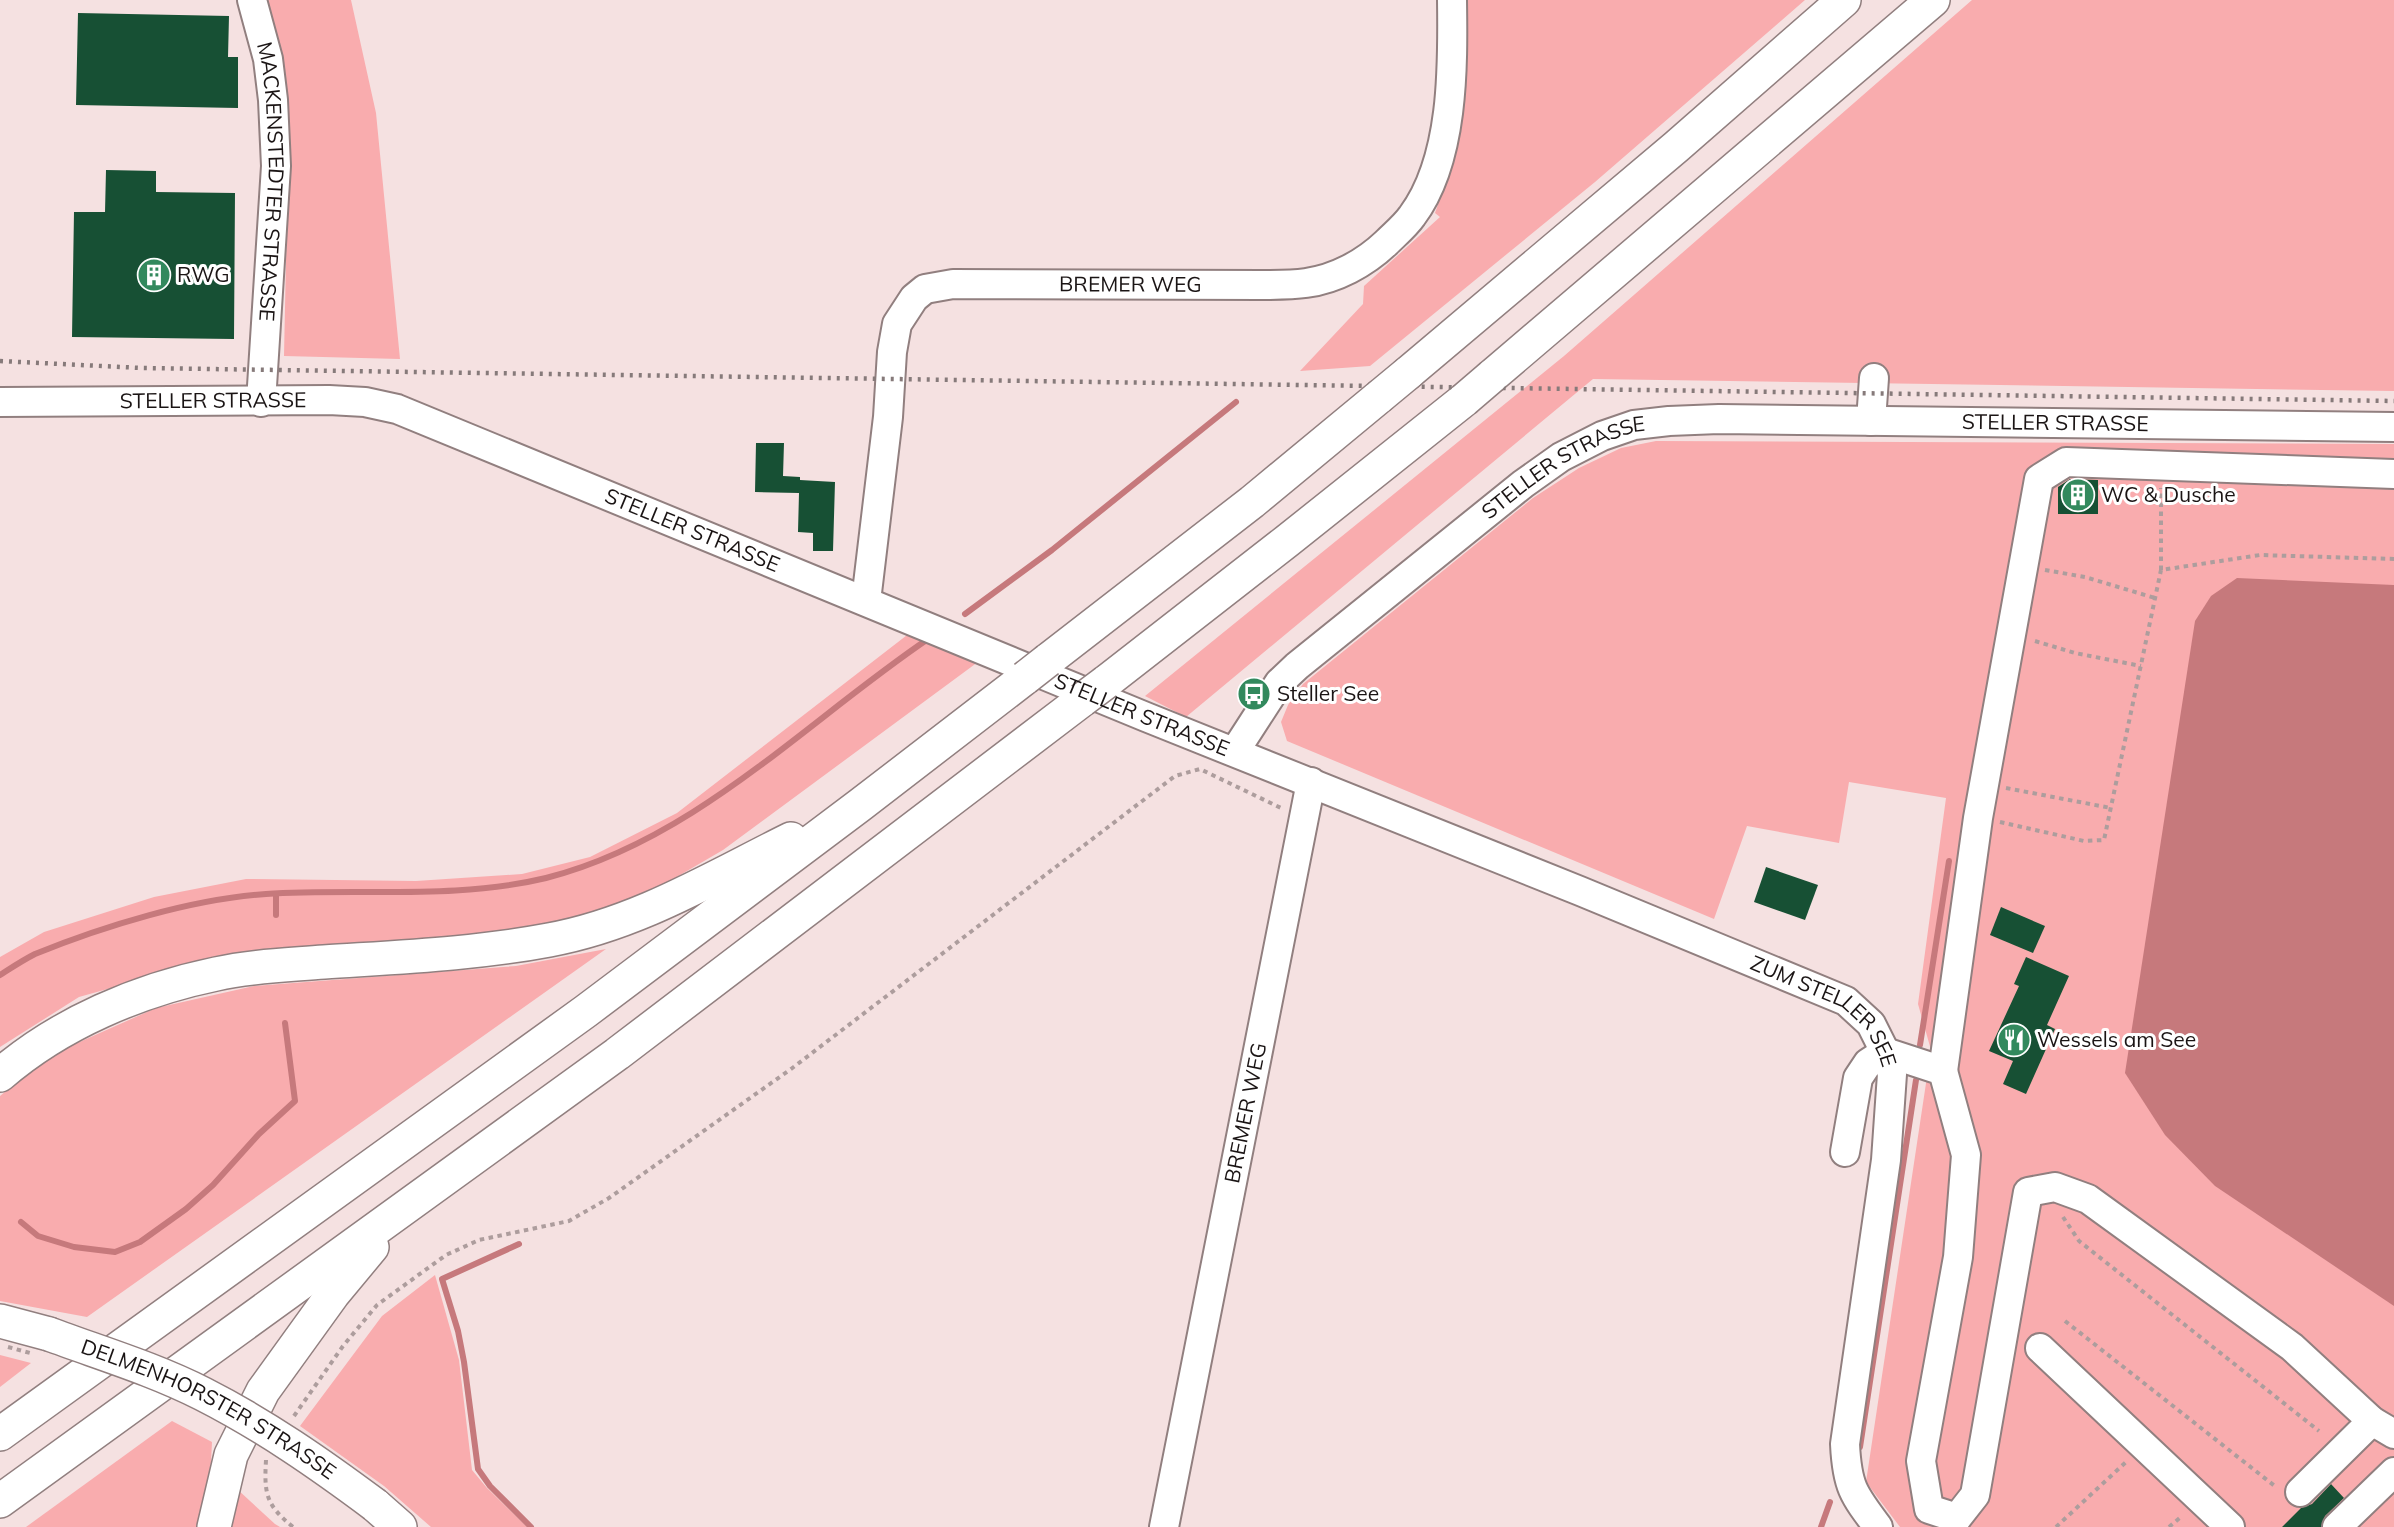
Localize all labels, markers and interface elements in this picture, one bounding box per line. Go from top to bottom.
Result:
street label: MACKENSTEDTER STRASSE [252,39,290,322]
building icon: RWG [136,257,172,293]
place label: RWG [177,261,230,287]
street label: BREMER WEG [1059,270,1202,297]
street label: STELLER STRASSE [120,386,306,413]
street label: STELLER STRASSE [1962,408,2149,436]
street label: STELLER STRASSE [1476,410,1646,524]
building icon: WC & Dusche [2060,477,2096,513]
place label: WC & Dusche [2101,481,2236,507]
street label: STELLER STRASSE [601,482,784,577]
street label: STELLER STRASSE [1051,667,1234,761]
bus stop icon: Steller See [1236,676,1272,712]
place label: Steller See [1277,680,1379,706]
street label: ZUM STELLER SEE [1747,949,1903,1070]
restaurant icon: Wessels am See [1996,1022,2032,1058]
place label: Wessels am See [2037,1026,2196,1052]
street label: BREMER WEG [1218,1040,1271,1185]
street label: DELMENHORSTER STRASSE [78,1333,342,1485]

